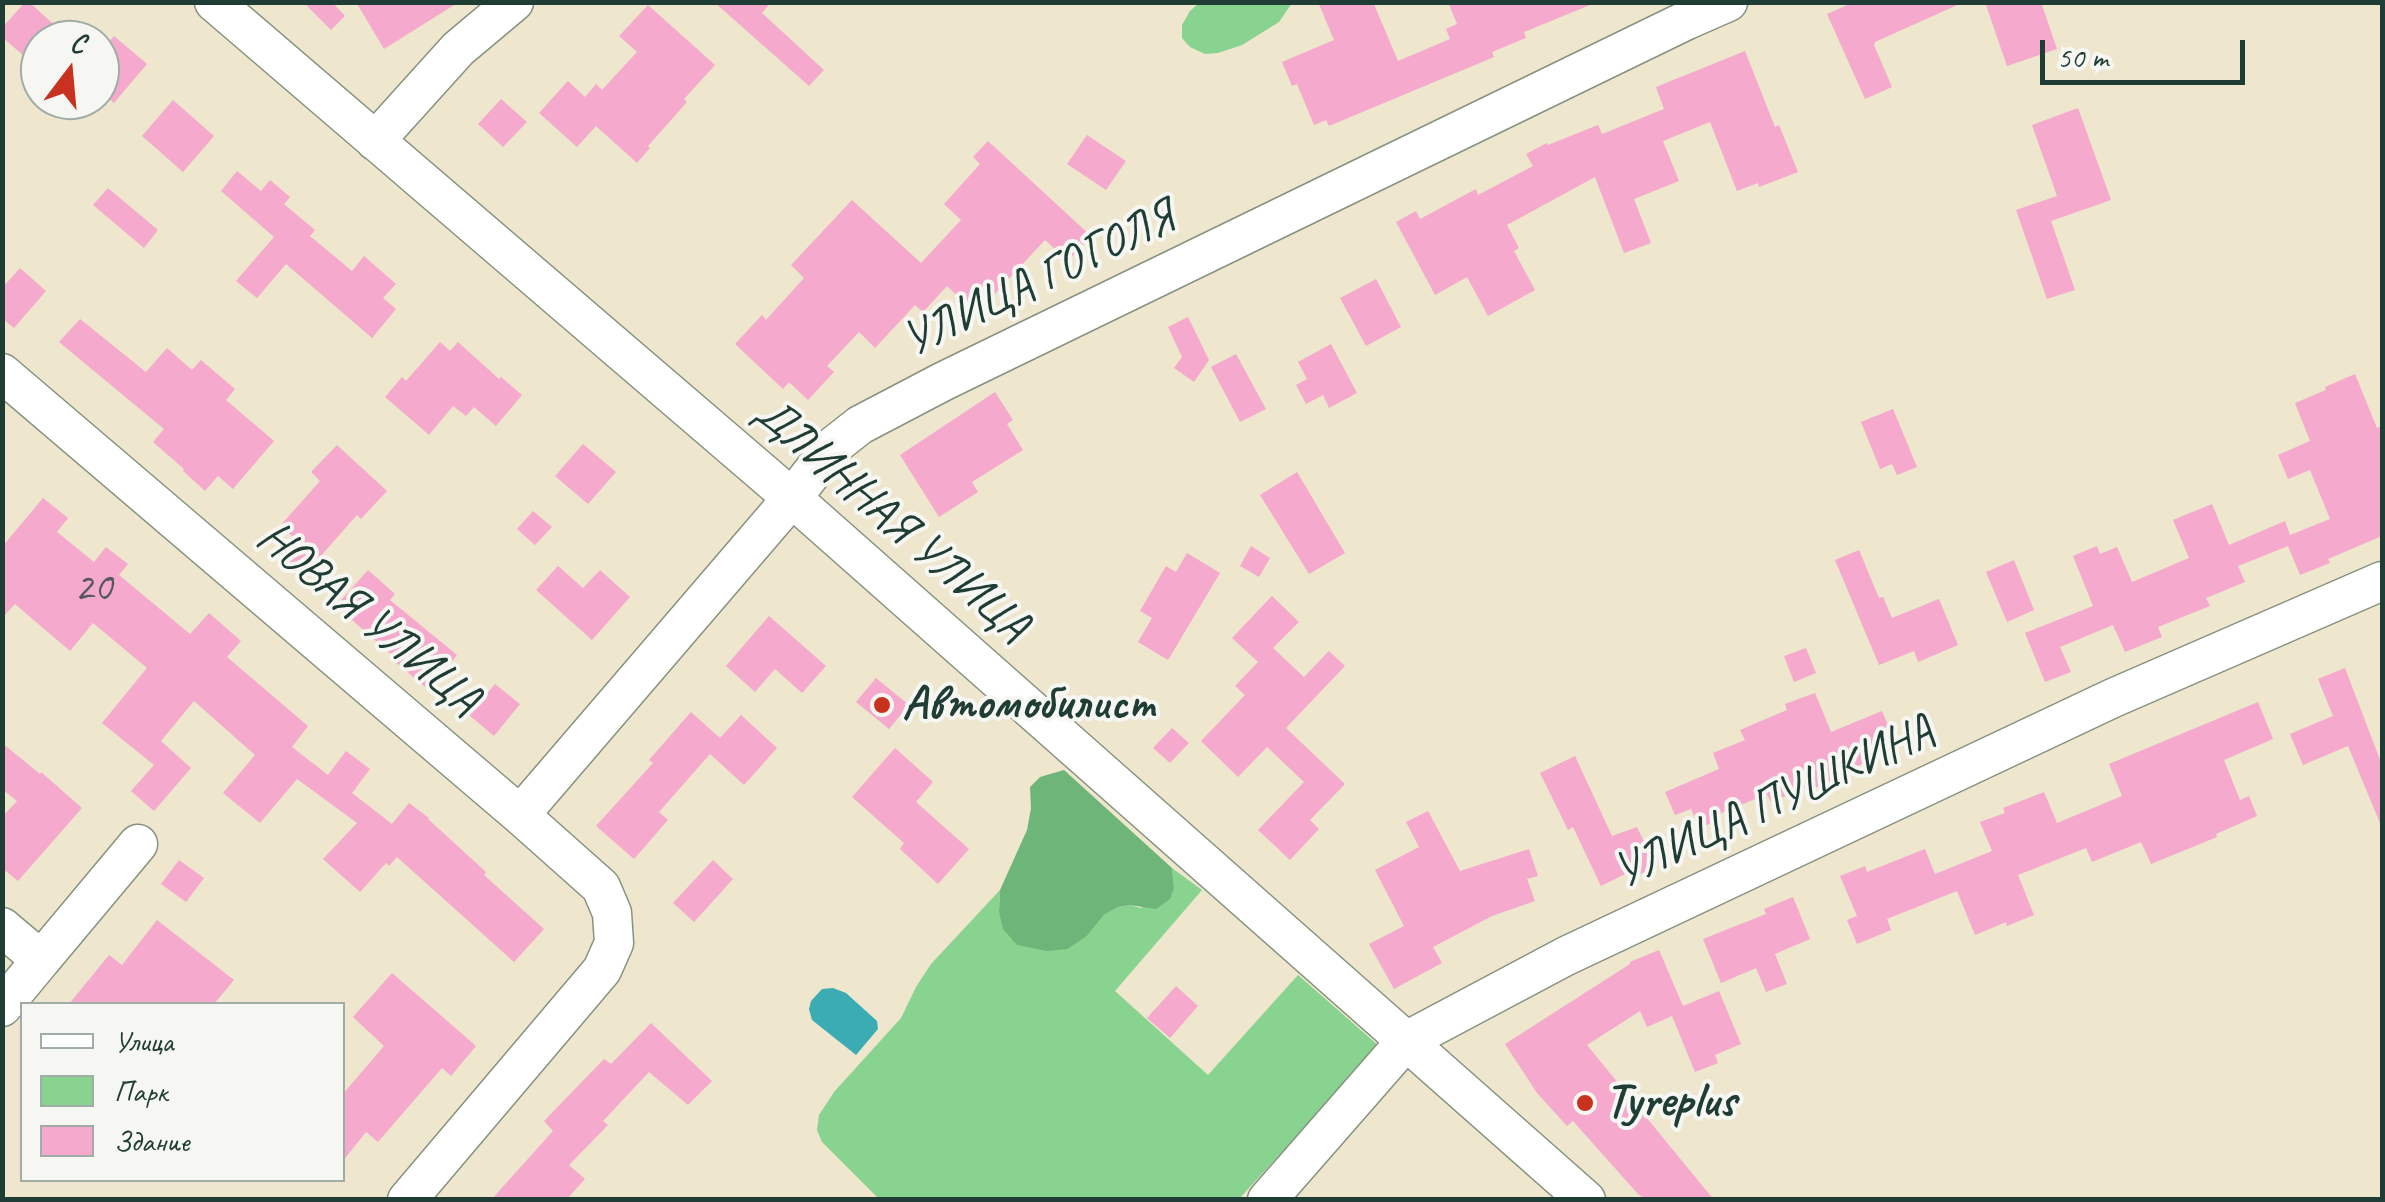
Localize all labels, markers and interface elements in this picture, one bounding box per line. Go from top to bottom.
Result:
north arrow [20,20,120,120]
scale bar [2045,20,2250,82]
text: С [66,24,89,61]
text: 50 m [2057,38,2108,76]
street label: УЛИЦА ГОГОЛЯ [894,189,1184,371]
street label: ДЛИННАЯ УЛИЦА [742,385,1040,655]
street label: НОВАЯ УЛИЦА [245,509,491,729]
house number: 20 [74,564,112,614]
place label: Автомобилист [902,676,1153,734]
marker: Автомобилист [871,694,893,716]
street label: УЛИЦА ПУШКИНА [1605,704,1943,902]
legend [20,1002,345,1182]
text: Улица [114,1022,173,1060]
text: Парк [114,1072,168,1110]
place label: Tyreplus [1605,1074,1736,1132]
marker: Tyreplus [1574,1092,1596,1114]
text: Здание [114,1122,189,1160]

